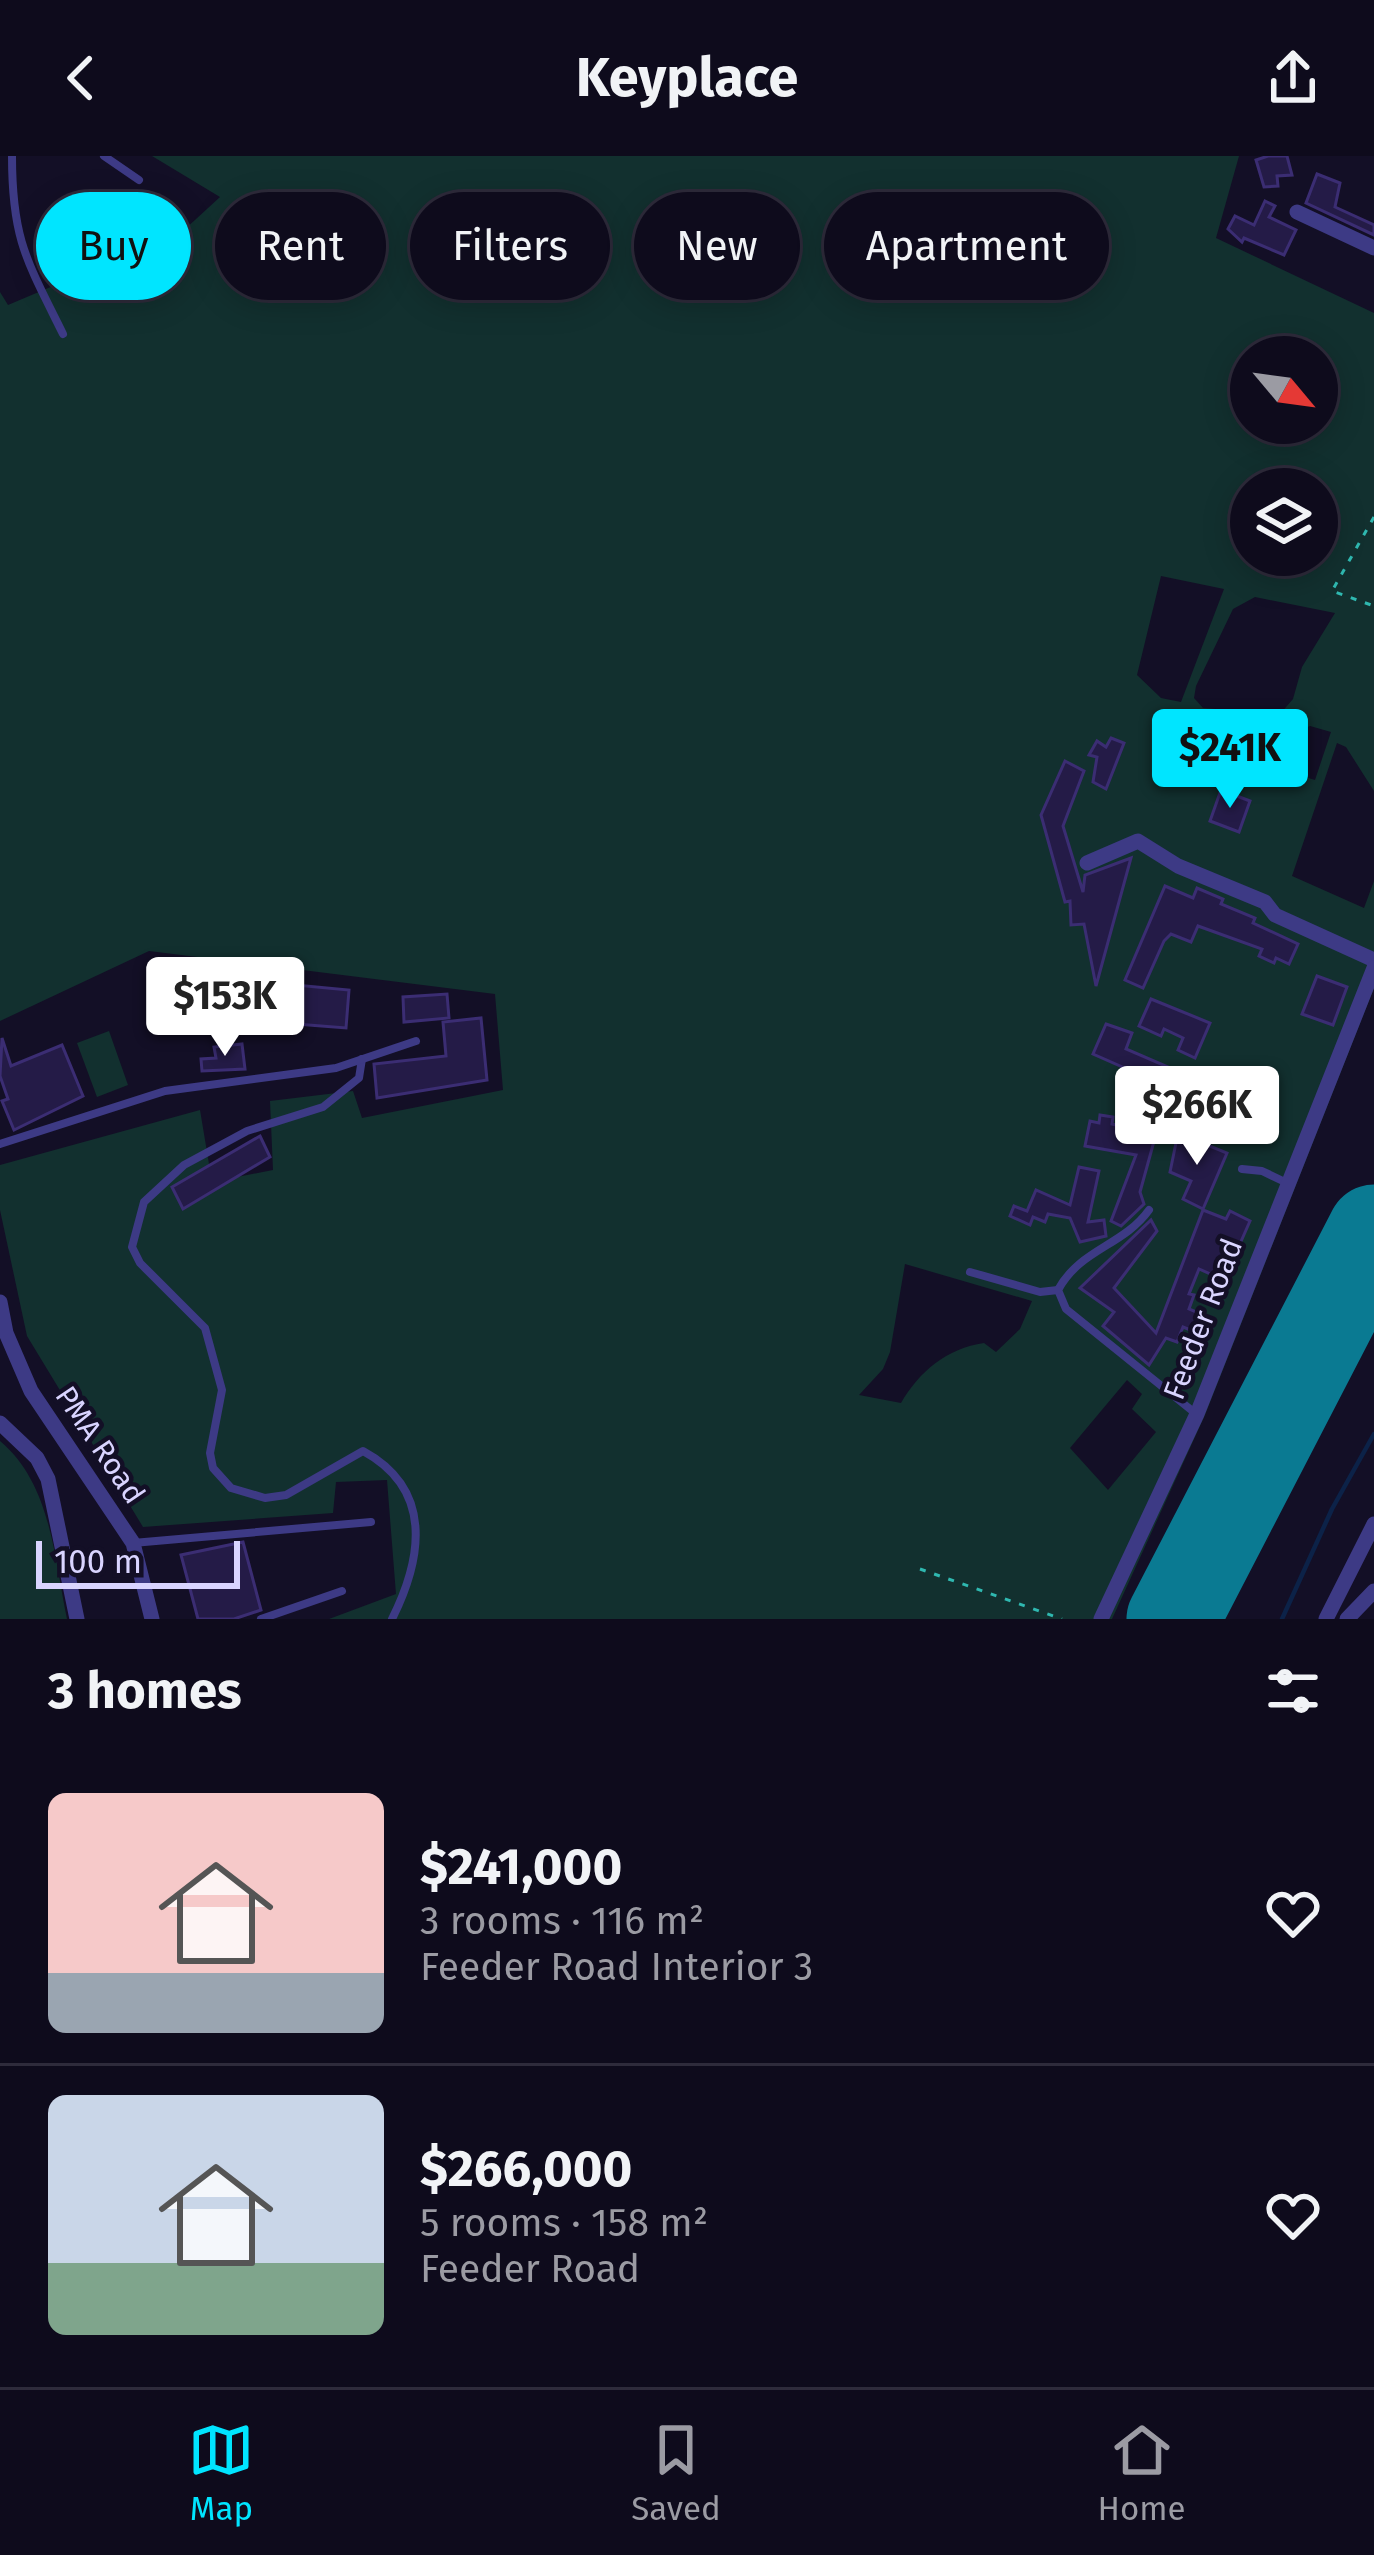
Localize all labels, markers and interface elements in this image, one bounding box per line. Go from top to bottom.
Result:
icon: back [48,45,114,111]
icon: share [1260,45,1326,111]
text: Keyplace [576,46,798,110]
chip: Buy [36,192,191,300]
chip: Rent [215,192,386,300]
chip: Filters [410,192,610,300]
chip: New [634,192,800,300]
chip: Apartment [824,192,1109,300]
north arrow [1230,336,1338,444]
map controls [1230,336,1338,576]
button: layers [1230,468,1338,576]
pin: $241K [1146,709,1314,811]
text: $241K [1179,725,1281,771]
pin: $153K [141,957,309,1059]
text: $153K [173,973,277,1019]
pin: $266K [1113,1066,1281,1168]
text: $266K [1142,1082,1252,1128]
street label: Feeder Road [1156,1233,1250,1405]
street label: PMA Road [48,1379,152,1511]
scale bar [36,1535,240,1588]
text: 100 m [54,1542,142,1582]
icon: filters [1260,1658,1326,1724]
text: 3 homes [48,1660,242,1722]
text: $241,000 [420,1836,622,1898]
icon: home [144,1841,288,1985]
icon: heart [1260,1880,1326,1946]
text: 3 rooms · 116 m² [420,1898,704,1944]
text: Feeder Road Interior 3 [420,1944,813,1990]
text: $266,000 [420,2138,632,2200]
icon: home [144,2143,288,2287]
icon: heart [1260,2182,1326,2248]
text: 5 rooms · 158 m² [420,2200,708,2246]
text: Feeder Road [420,2246,640,2292]
tab: Map [188,2417,254,2529]
tab: Saved [631,2417,721,2529]
tab: Home [1098,2417,1186,2529]

